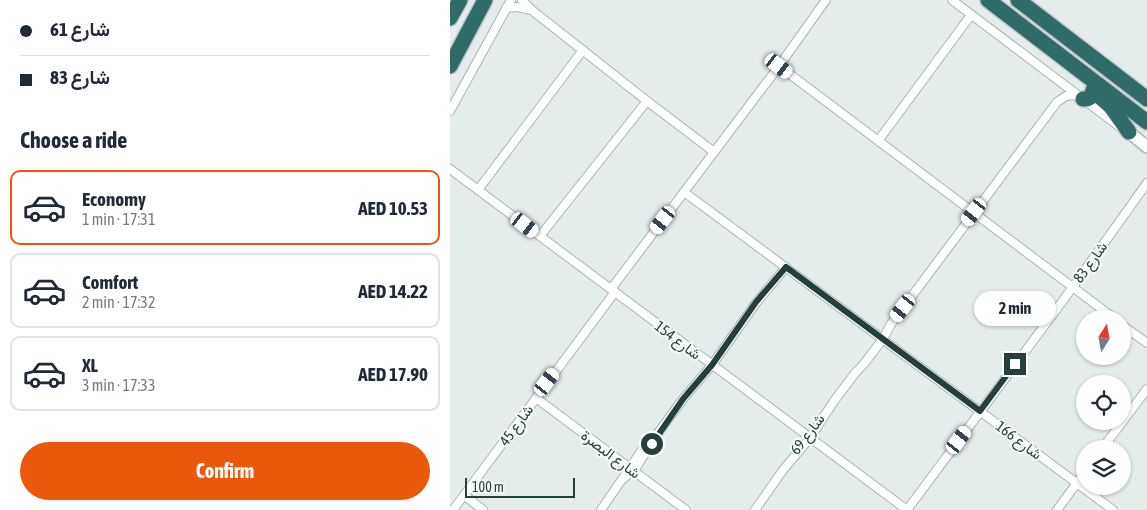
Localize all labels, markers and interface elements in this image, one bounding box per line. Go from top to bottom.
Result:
text: شارع 61 [50,18,110,40]
car [762,51,795,81]
text: شارع 83 [50,66,110,88]
text: Choose a ride [20,127,127,153]
icon: car [22,185,67,230]
text: Economy [82,188,146,210]
car [958,196,989,228]
text: AED 10.53 [358,197,428,219]
car [647,204,678,236]
text: 1 min · 17:31 [82,210,155,228]
car [508,210,541,240]
street label: شارع 83 [1070,238,1113,288]
icon: car [22,268,67,313]
text: Comfort [82,271,138,293]
text: AED 14.22 [358,280,428,302]
car [887,292,918,324]
callout: 2 min [974,292,1056,326]
text: 2 min · 17:32 [82,293,155,311]
text: 2 min [999,299,1031,317]
north arrow [1076,310,1131,365]
map controls [1076,310,1131,495]
street label: شارع 154 [650,317,705,365]
icon: car [22,351,67,396]
route end [1004,353,1026,375]
text: XL [82,354,98,376]
text: AED 17.90 [358,363,428,385]
car [531,366,562,398]
button: locate [1076,375,1131,430]
text: 3 min · 17:33 [82,376,155,394]
street label: شارع 45 [496,401,539,451]
street label: شارع 69 [786,410,830,459]
street label: شارع 166 [991,417,1046,465]
car [943,424,974,456]
street label: شارع البصرة [576,426,644,484]
route start [641,433,663,455]
button: layers [1076,440,1131,495]
button: Confirm [20,442,430,500]
scale bar [465,475,575,498]
text: 100 m [472,479,504,495]

